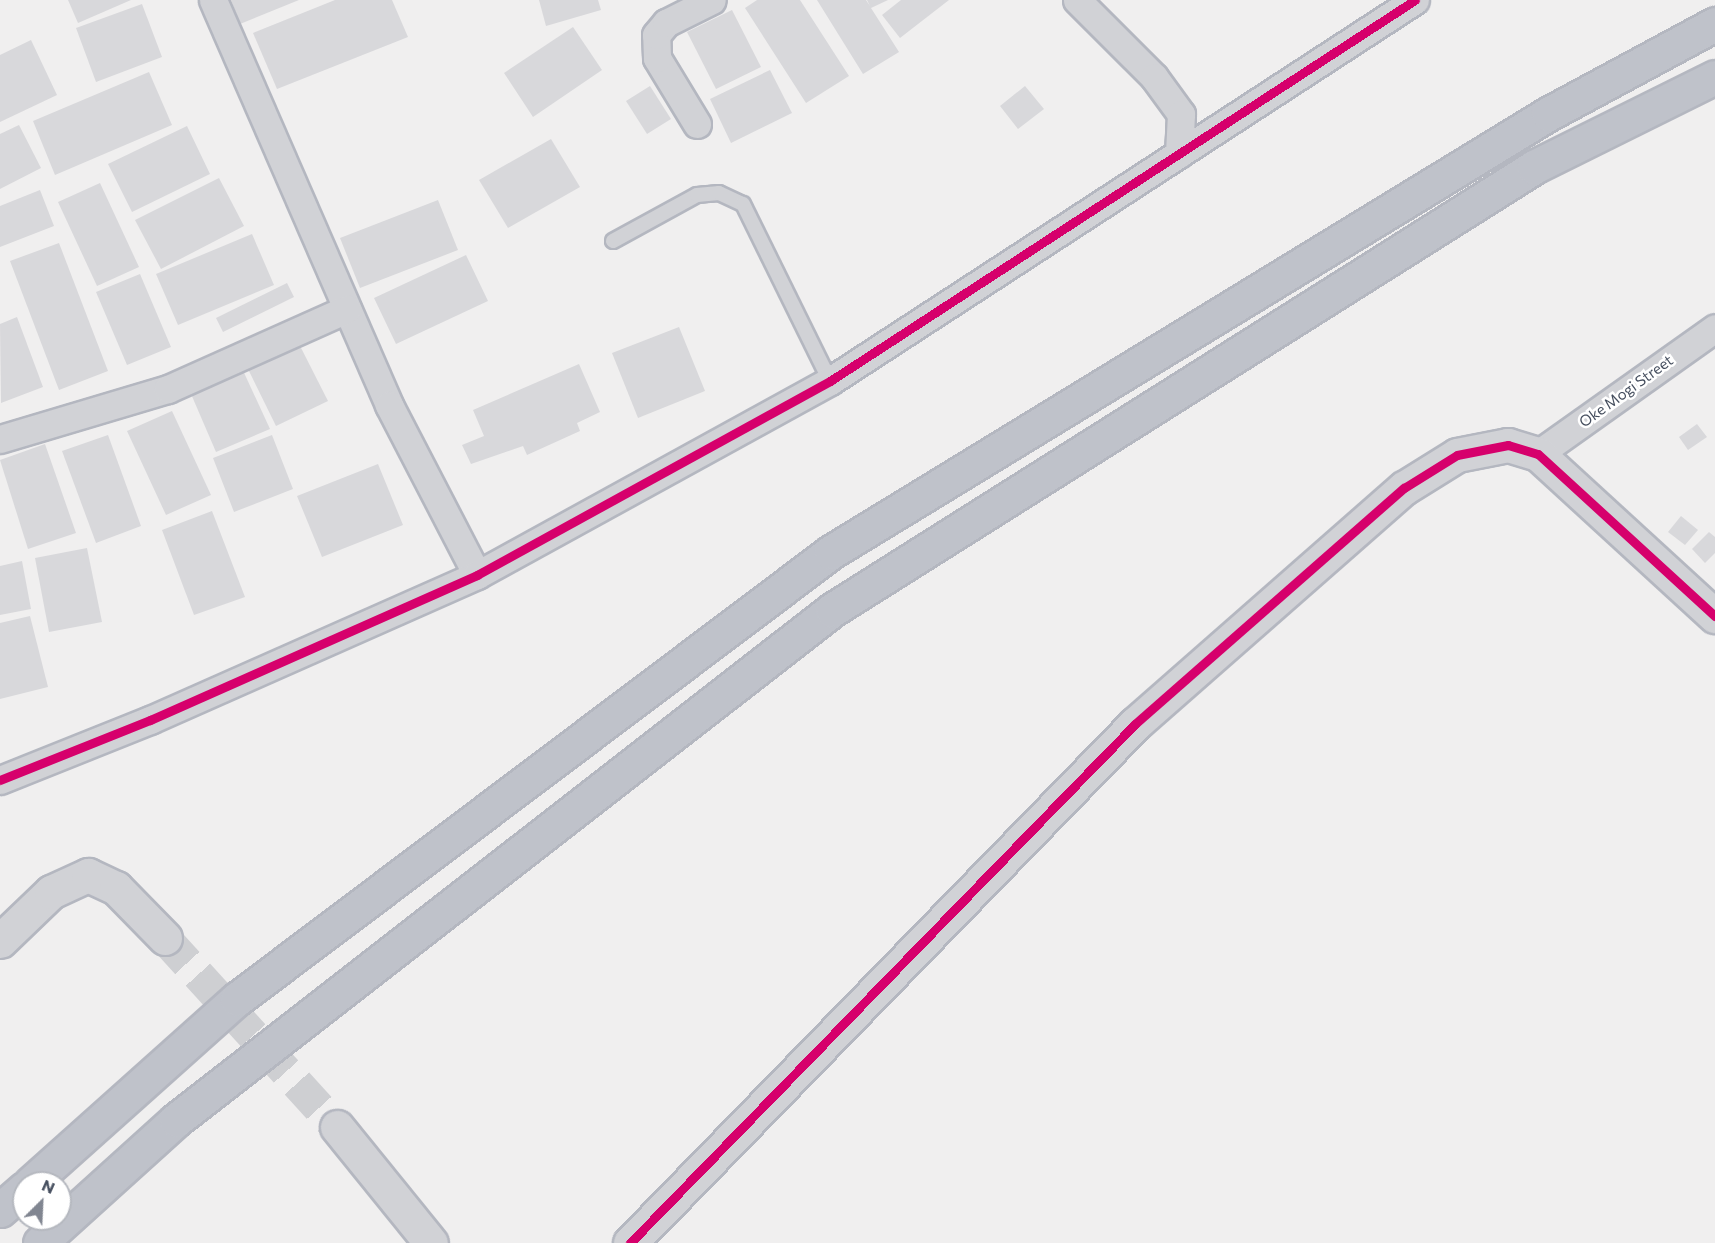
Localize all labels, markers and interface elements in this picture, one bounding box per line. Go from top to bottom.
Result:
street label: Oke Mogi Street [1576,351,1676,431]
north arrow [12,1171,72,1231]
text: N [39,1175,58,1197]

